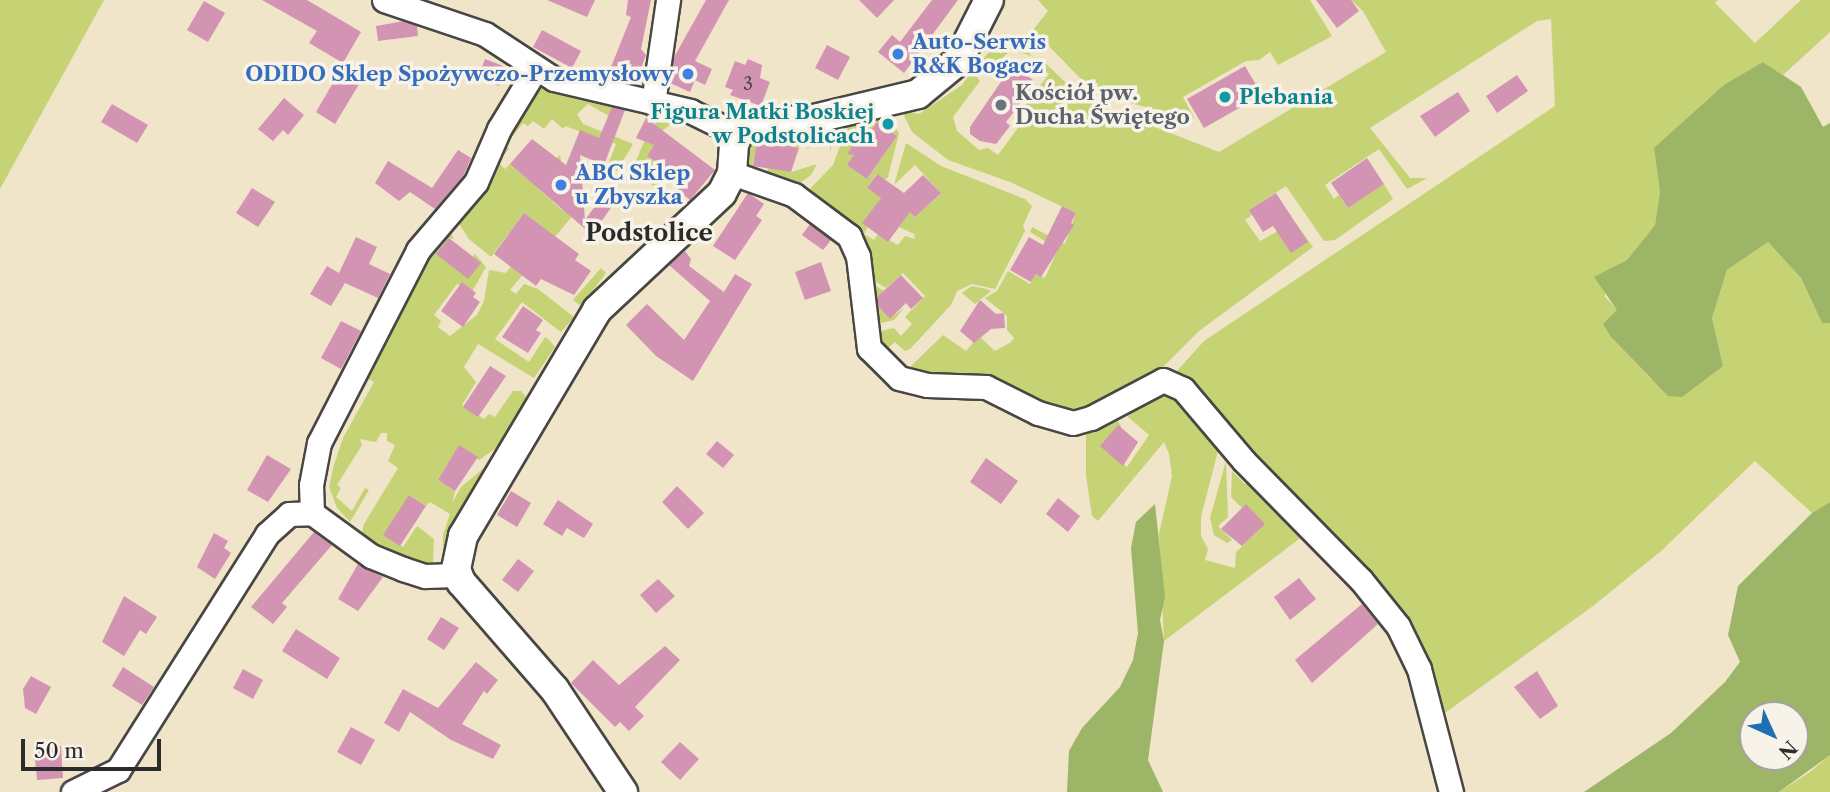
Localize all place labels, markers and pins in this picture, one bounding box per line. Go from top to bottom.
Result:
place label: Auto-Serwis R&K Bogacz [912,29,1046,79]
marker: Auto-Serwis R&K Bogacz [890,46,906,62]
place label: ODIDO Sklep Spożywczo-Przemysłowy [245,61,674,87]
marker: ODIDO Sklep Spożywczo-Przemysłowy [680,66,696,82]
place label: Kościół pw. Ducha Świętego [1015,80,1190,130]
place label: Plebania [1239,84,1333,110]
marker: Plebania [1217,89,1233,105]
marker: Kościół pw. Ducha Świętego [993,97,1009,113]
place label: Figura Matki Boskiej w Podstolicach [650,99,874,149]
marker: Figura Matki Boskiej w Podstolicach [880,116,896,132]
place label: ABC Sklep u Zbyszka [575,160,690,210]
marker: ABC Sklep u Zbyszka [553,177,569,193]

